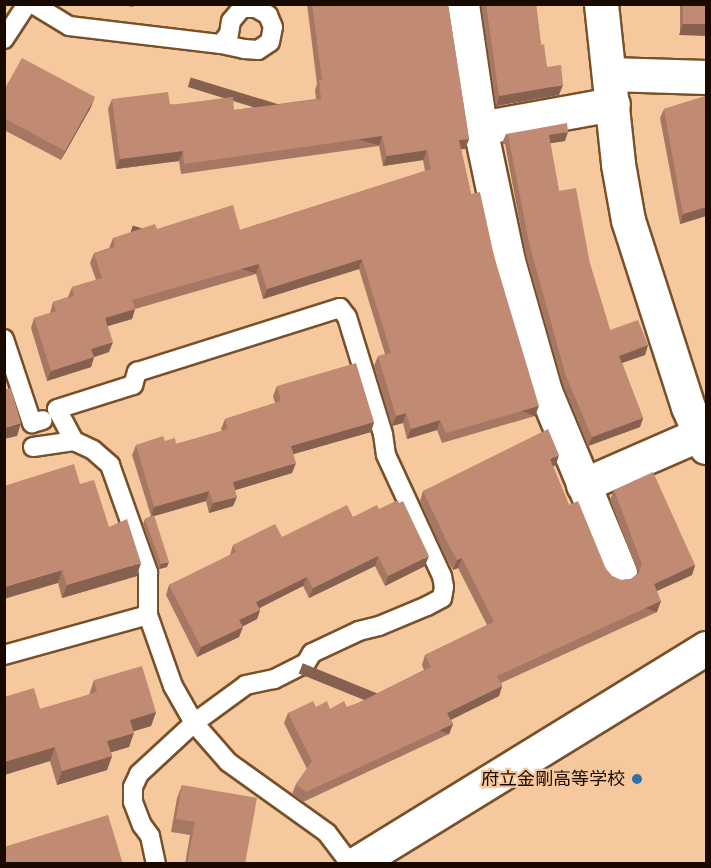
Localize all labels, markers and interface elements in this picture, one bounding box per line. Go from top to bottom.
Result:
place label: 府立金剛高等学校 [481,768,625,790]
marker: 府立金剛高等学校 [630,772,644,786]

